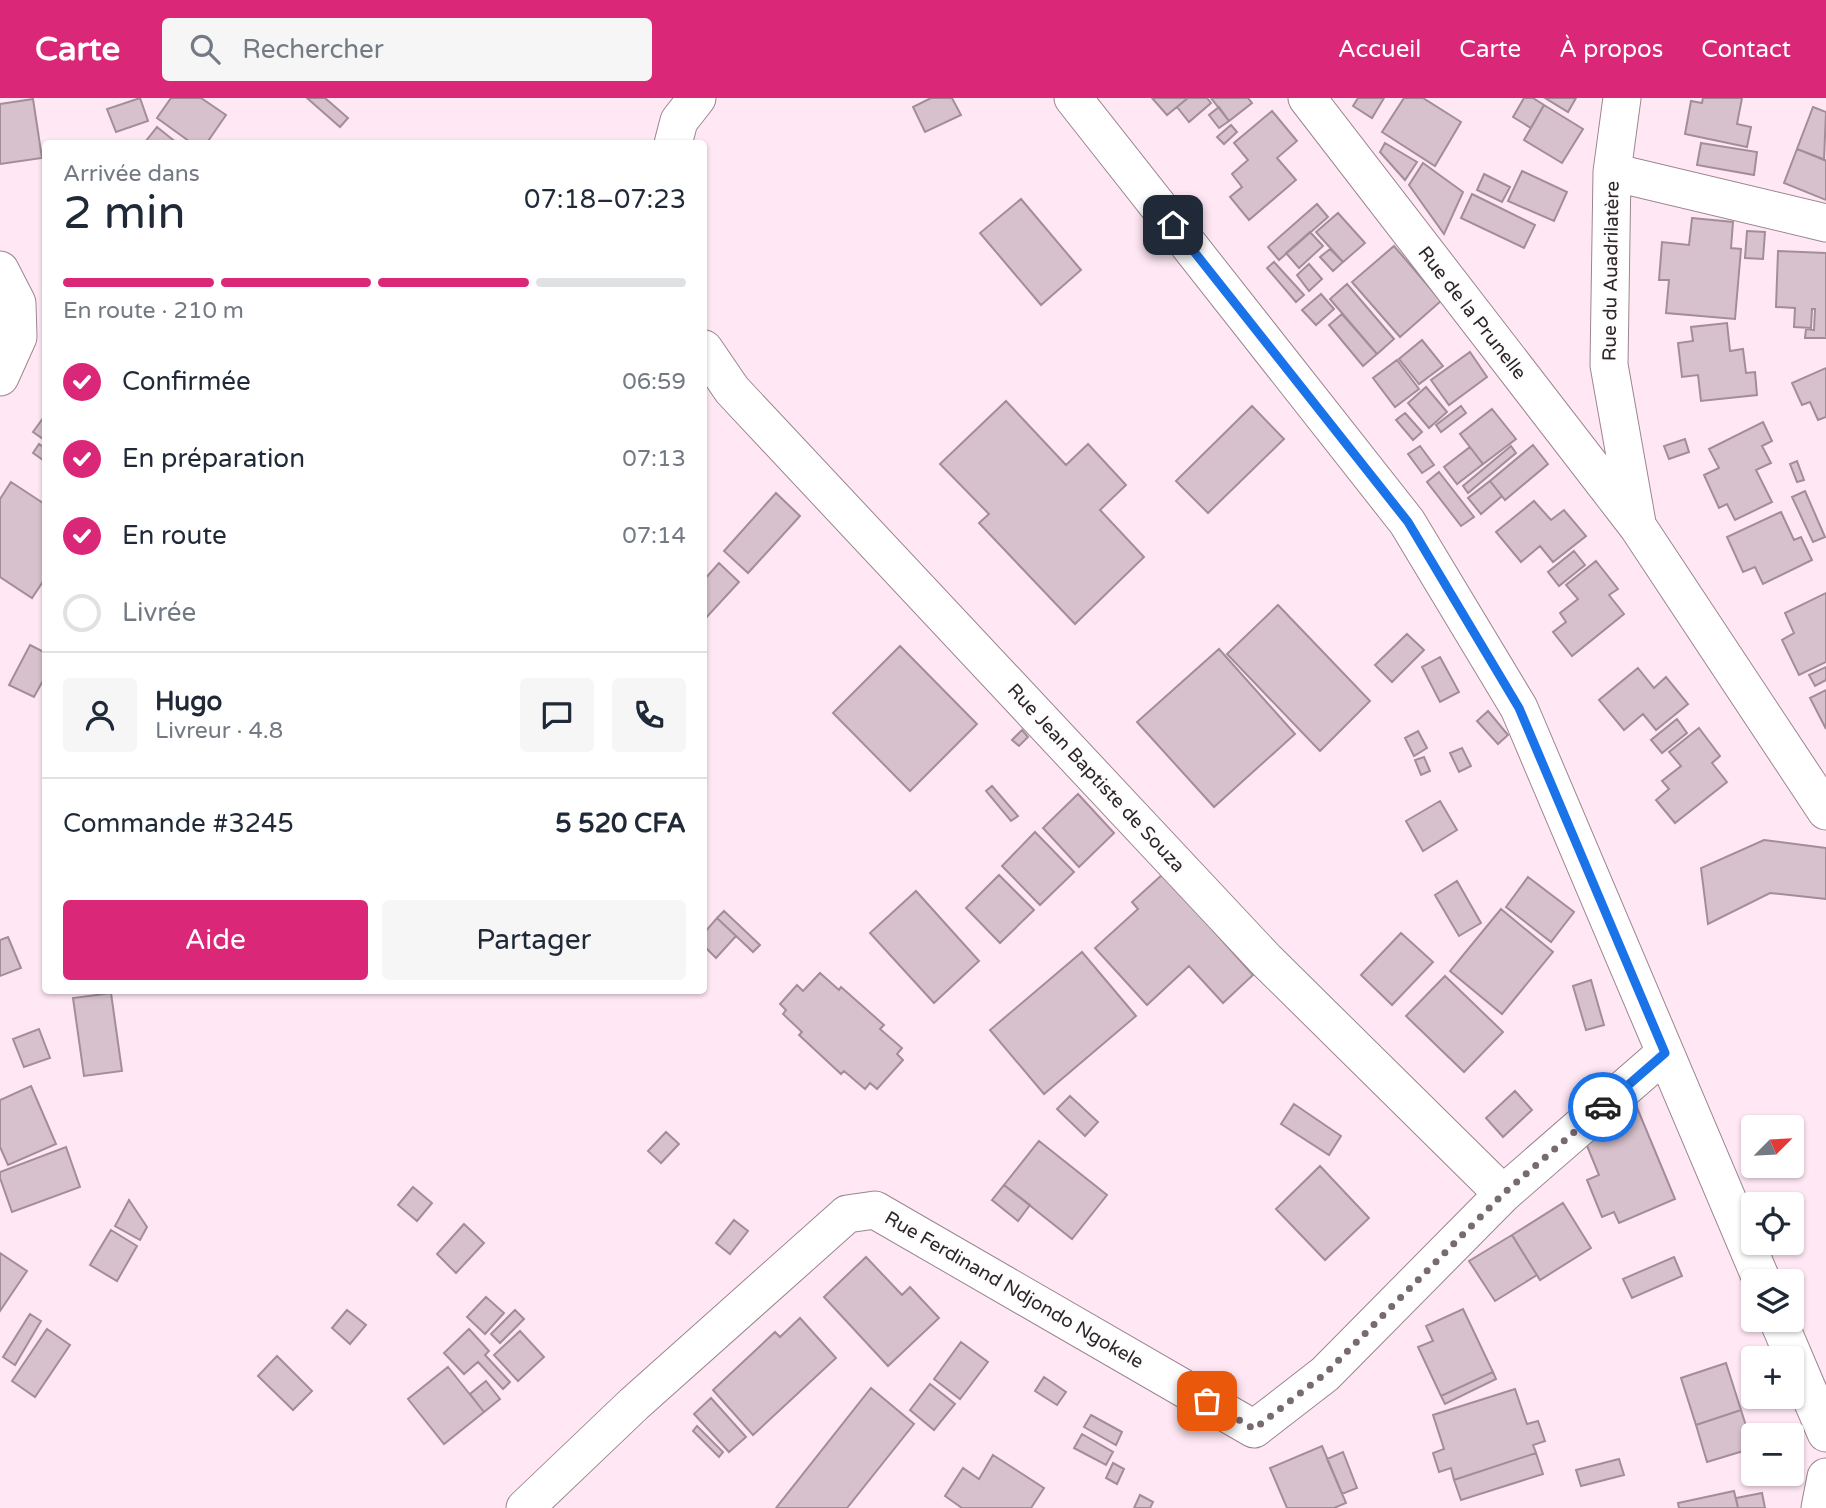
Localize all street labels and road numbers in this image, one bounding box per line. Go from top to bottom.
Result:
street label: Rue du Auadrilatère [1598,181,1624,361]
street label: Rue de la Prunelle [1413,242,1531,384]
street label: Rue Jean Baptiste de Souza [1003,679,1189,877]
street label: Rue Ferdinand Ndjondo Ngokele [881,1207,1147,1373]

